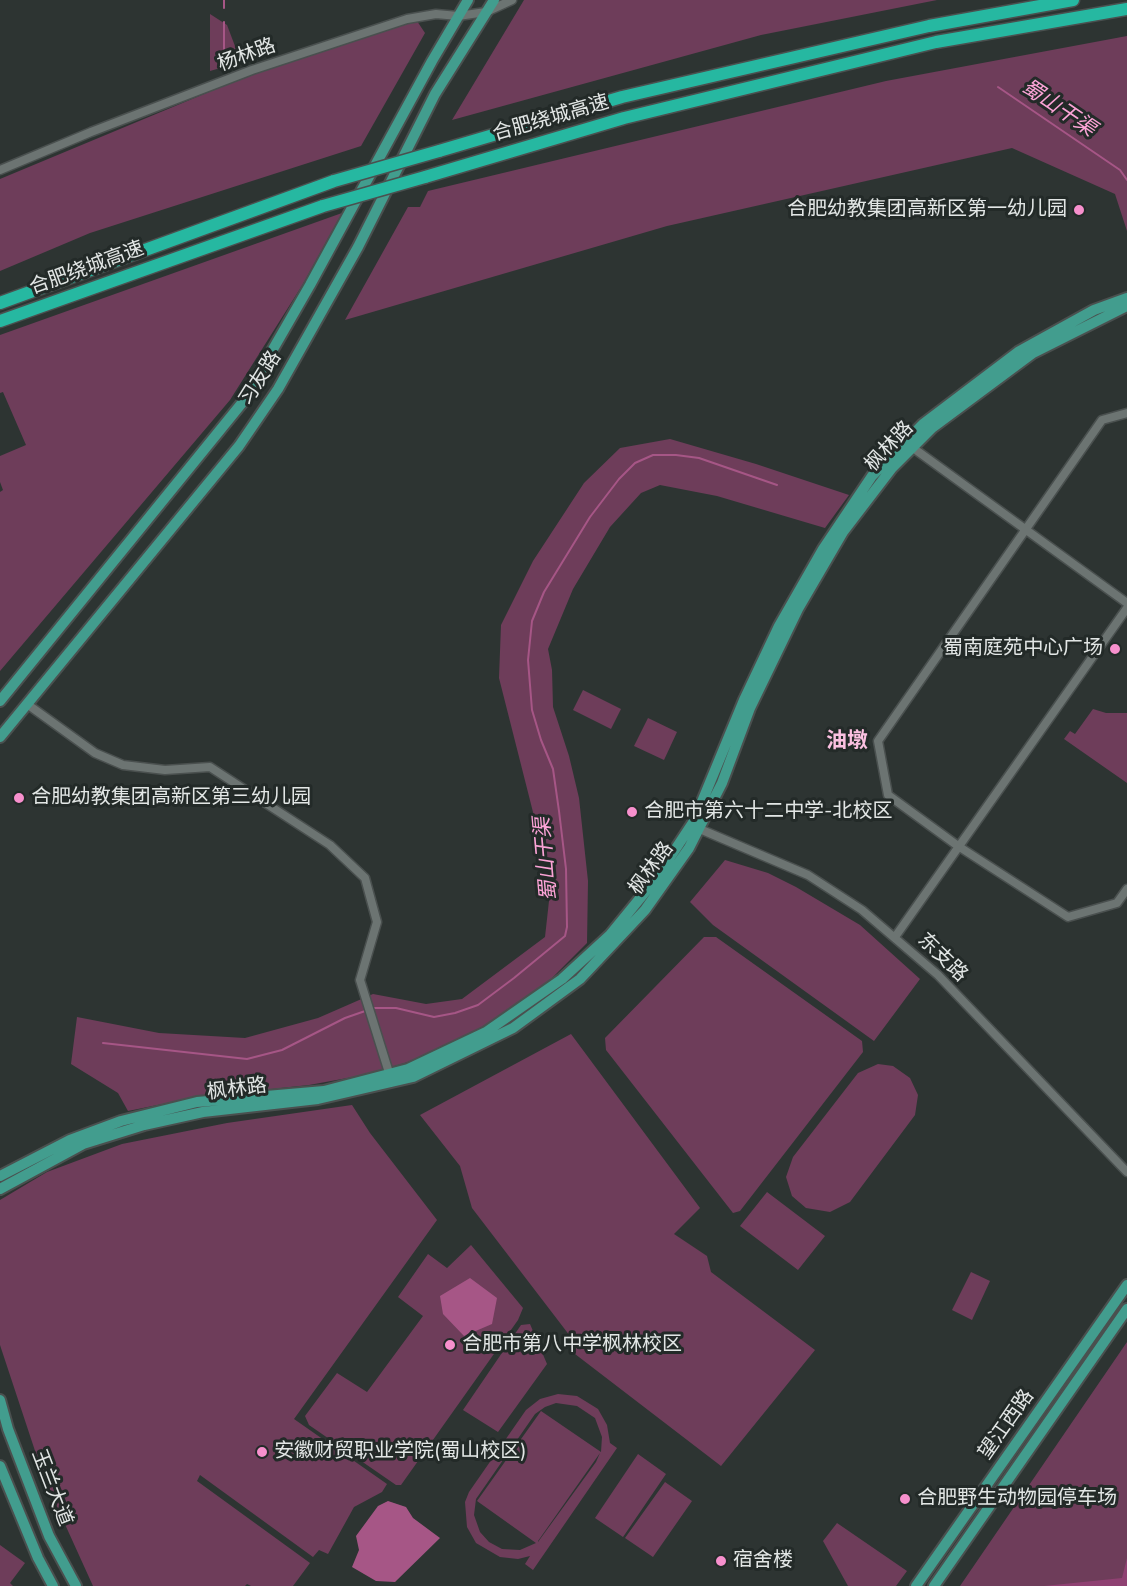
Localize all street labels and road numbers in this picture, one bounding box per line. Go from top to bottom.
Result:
street label: 杨林路 [215,34,279,78]
street label: 合肥绕城高速 [490,91,612,147]
street label: 合肥绕城高速 [27,237,147,301]
street label: 习友路 [235,347,287,411]
street label: 枫林路 [861,417,919,477]
street label: 枫林路 [625,838,679,900]
street label: 东支路 [912,929,972,987]
street label: 枫林路 [206,1074,268,1106]
street label: 望江西路 [974,1385,1040,1465]
street label: 玉兰大道 [25,1446,77,1530]

